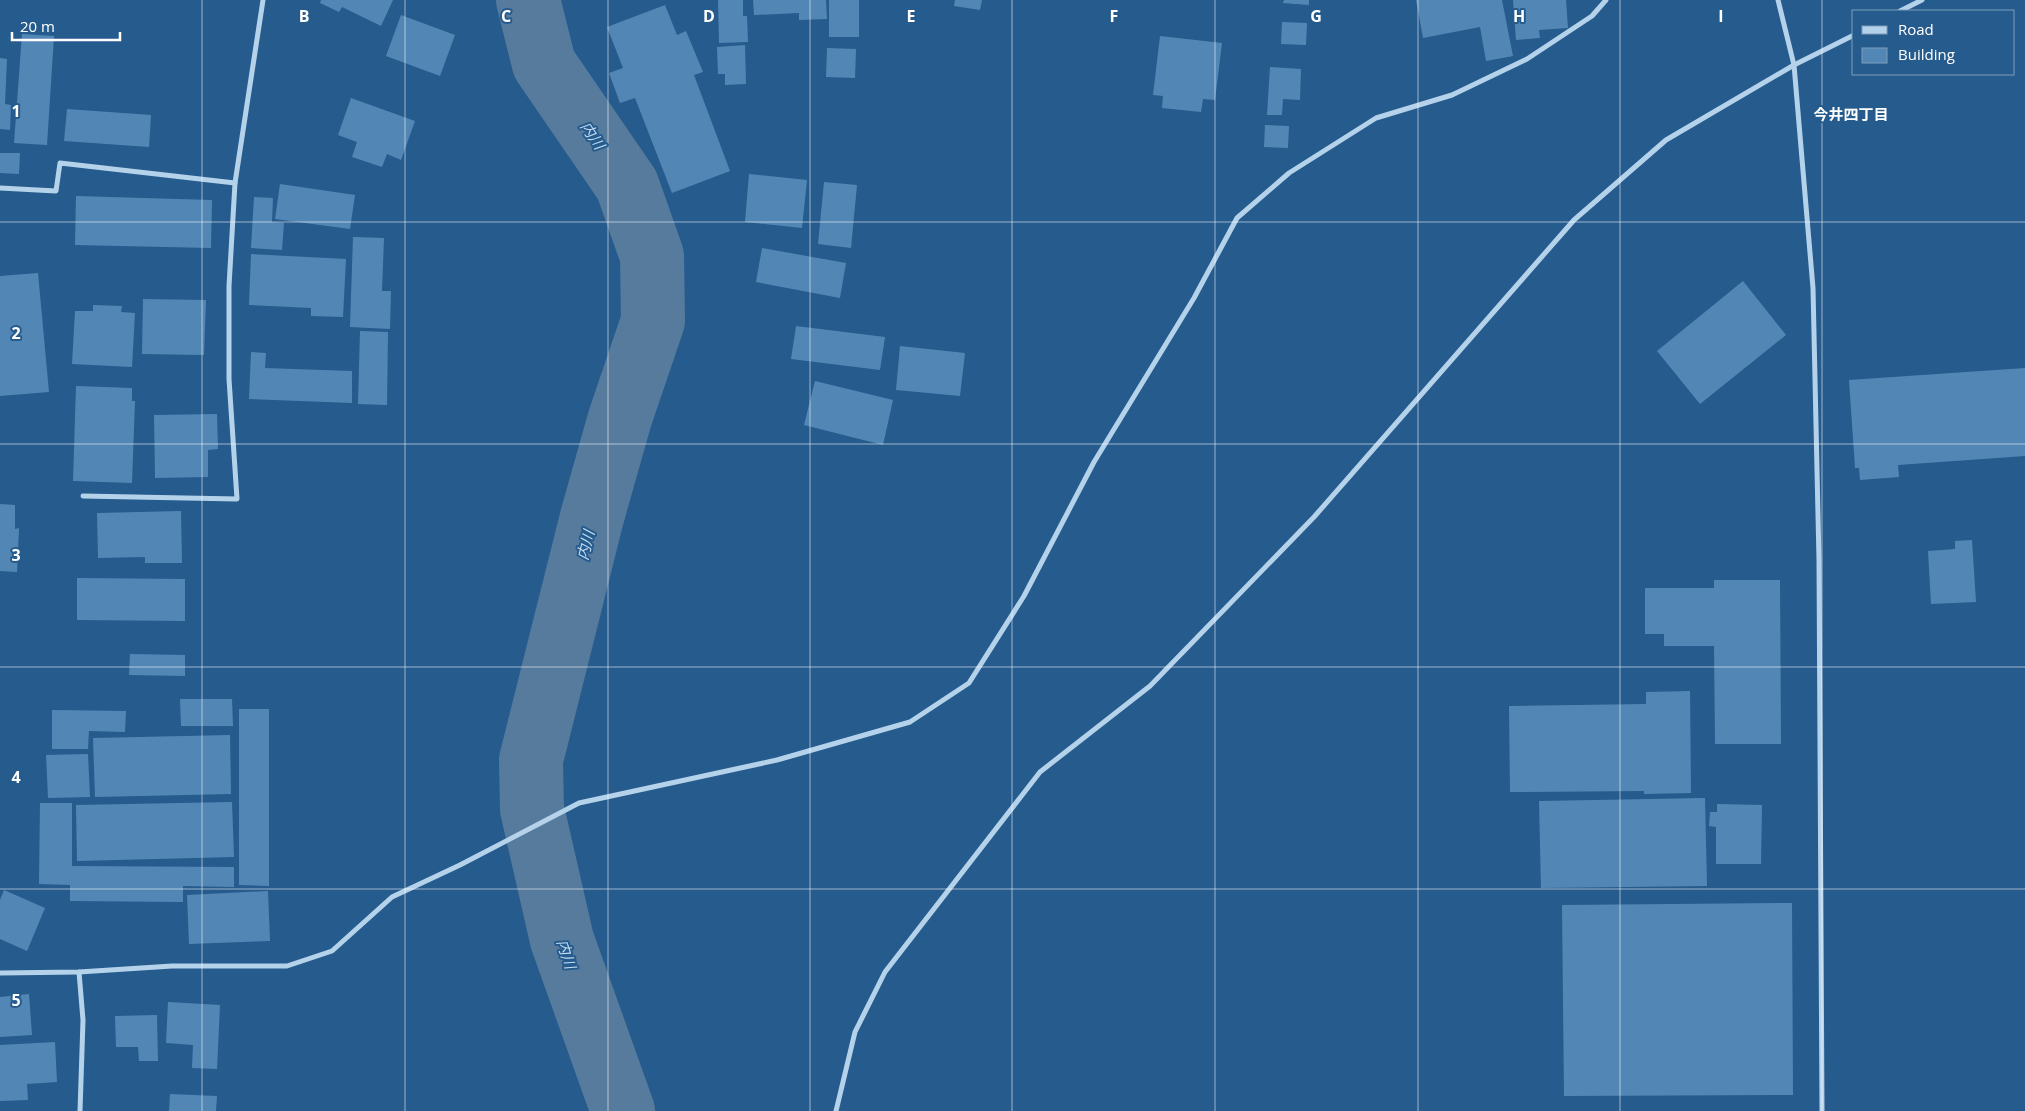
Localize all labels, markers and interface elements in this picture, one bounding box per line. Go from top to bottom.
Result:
text: B [299,5,309,27]
text: C [501,5,511,27]
text: D [703,5,715,27]
text: E [907,5,916,27]
text: F [1110,5,1118,27]
text: G [1310,5,1322,27]
text: H [1513,5,1525,27]
text: I [1718,5,1724,27]
scale bar [12,10,120,42]
legend [1852,10,2015,75]
text: 20 m [20,16,55,36]
text: Road [1898,19,1934,39]
text: Building [1898,44,1955,64]
text: 1 [11,100,21,122]
district label: 今井四丁目 [1813,104,1889,124]
water label: 内川 [576,117,611,155]
text: 2 [11,322,21,344]
water label: 内川 [572,526,599,562]
text: 3 [11,544,21,566]
text: 4 [11,766,21,788]
water label: 内川 [553,937,582,973]
text: 5 [11,989,21,1011]

